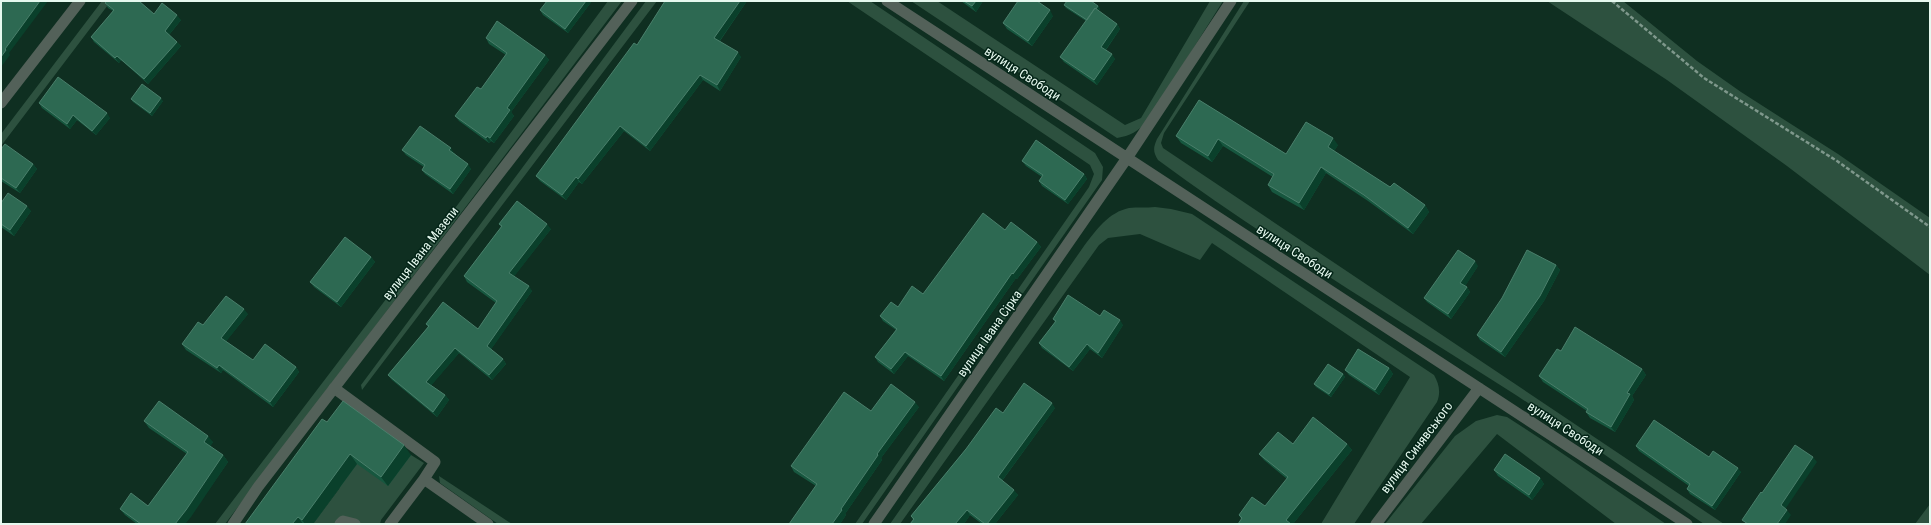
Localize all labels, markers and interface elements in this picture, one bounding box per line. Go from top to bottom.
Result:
street label: вулиця Свободи [982,43,1063,104]
street label: вулиця Івана Мазепи [379,204,461,303]
street label: вулиця Свободи [1254,221,1335,282]
street label: вулиця Івана Сірка [954,287,1025,379]
street label: вулиця Свободи [1525,398,1606,459]
street label: вулиця Синявського [1377,399,1456,496]

